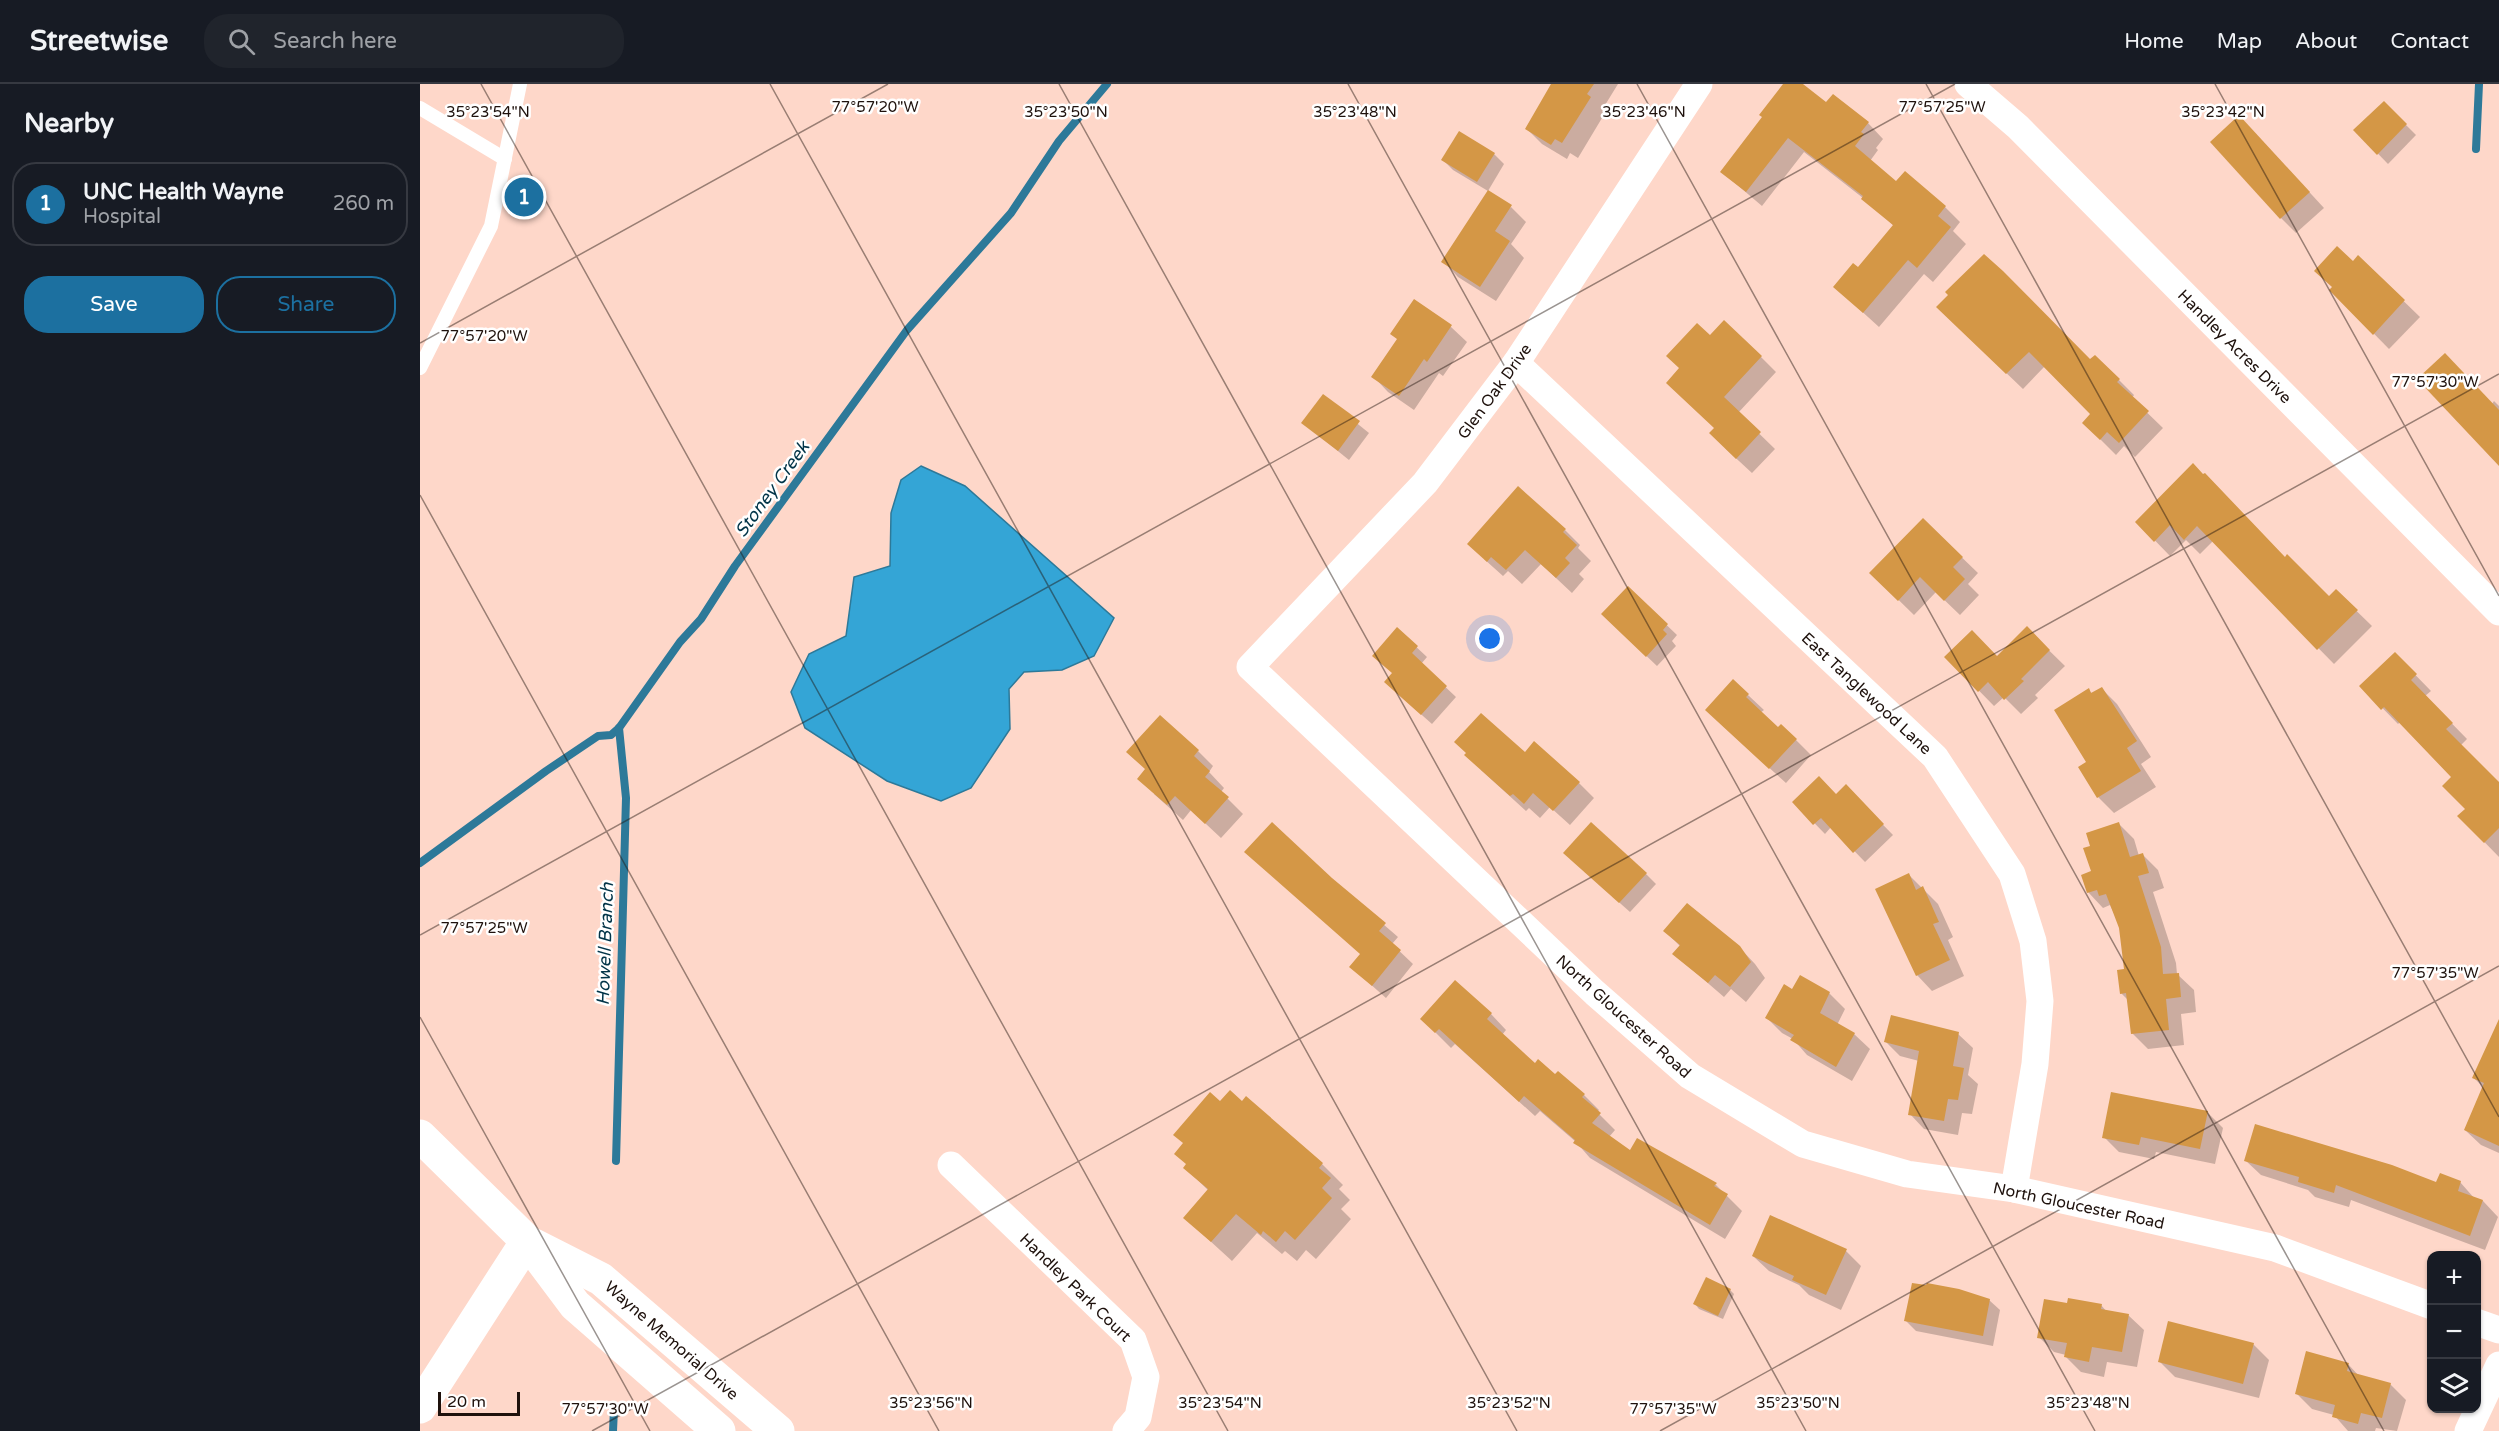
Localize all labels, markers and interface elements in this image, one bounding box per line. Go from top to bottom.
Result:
search box [204,14,624,68]
text: Streetwise [30,24,168,58]
icon: search [225,25,258,58]
text: Search here [273,28,397,54]
text: Home [2124,29,2184,54]
text: Map [2217,29,2262,54]
text: About [2295,29,2357,54]
text: Contact [2390,29,2469,54]
text: 77°57'20"W [831,98,919,116]
text: 77°57'25"W [1898,98,1986,116]
text: 35°23'54"N [446,103,530,121]
text: 35°23'50"N [1024,103,1108,121]
text: 35°23'48"N [1313,103,1397,121]
text: 35°23'46"N [1602,103,1686,121]
text: 35°23'42"N [2181,103,2265,121]
text: Nearby [24,108,114,139]
pin: 1 [504,174,544,220]
text: UNC Health Wayne [83,179,284,205]
text: 1 [39,192,52,216]
text: 260 m [333,192,394,216]
text: Hospital [83,205,161,229]
button: Save [24,276,204,333]
button: Share [216,276,396,333]
street label: Handley Acres Drive [2173,286,2295,408]
text: 77°57'20"W [440,327,528,345]
street label: Glen Oak Drive [1453,340,1536,443]
text: 77°57'30"W [2391,373,2479,391]
water label: Stoney Creek [730,436,815,541]
your location [1475,624,1504,653]
street label: East Tanglewood Lane [1797,628,1935,759]
water label: Howell Branch [592,881,618,1006]
text: 77°57'25"W [440,919,528,937]
street label: North Gloucester Road [1552,951,1695,1083]
text: 77°57'35"W [2391,964,2479,982]
street label: North Gloucester Road [1991,1178,2166,1234]
street label: Handley Park Court [1015,1229,1135,1346]
map controls [2427,1251,2481,1413]
button: + [2427,1251,2481,1305]
street label: Wayne Memorial Drive [600,1277,743,1404]
button: − [2427,1305,2481,1359]
button: layers [2427,1359,2481,1413]
scale bar [438,1389,520,1416]
text: 20 m [447,1392,486,1412]
text: 35°23'56"N [889,1394,973,1412]
text: 35°23'54"N [1178,1394,1262,1412]
text: 35°23'52"N [1467,1394,1551,1412]
text: 35°23'50"N [1756,1394,1840,1412]
text: 35°23'48"N [2046,1394,2130,1412]
text: 77°57'30"W [561,1400,649,1418]
text: 77°57'35"W [1629,1400,1717,1418]

